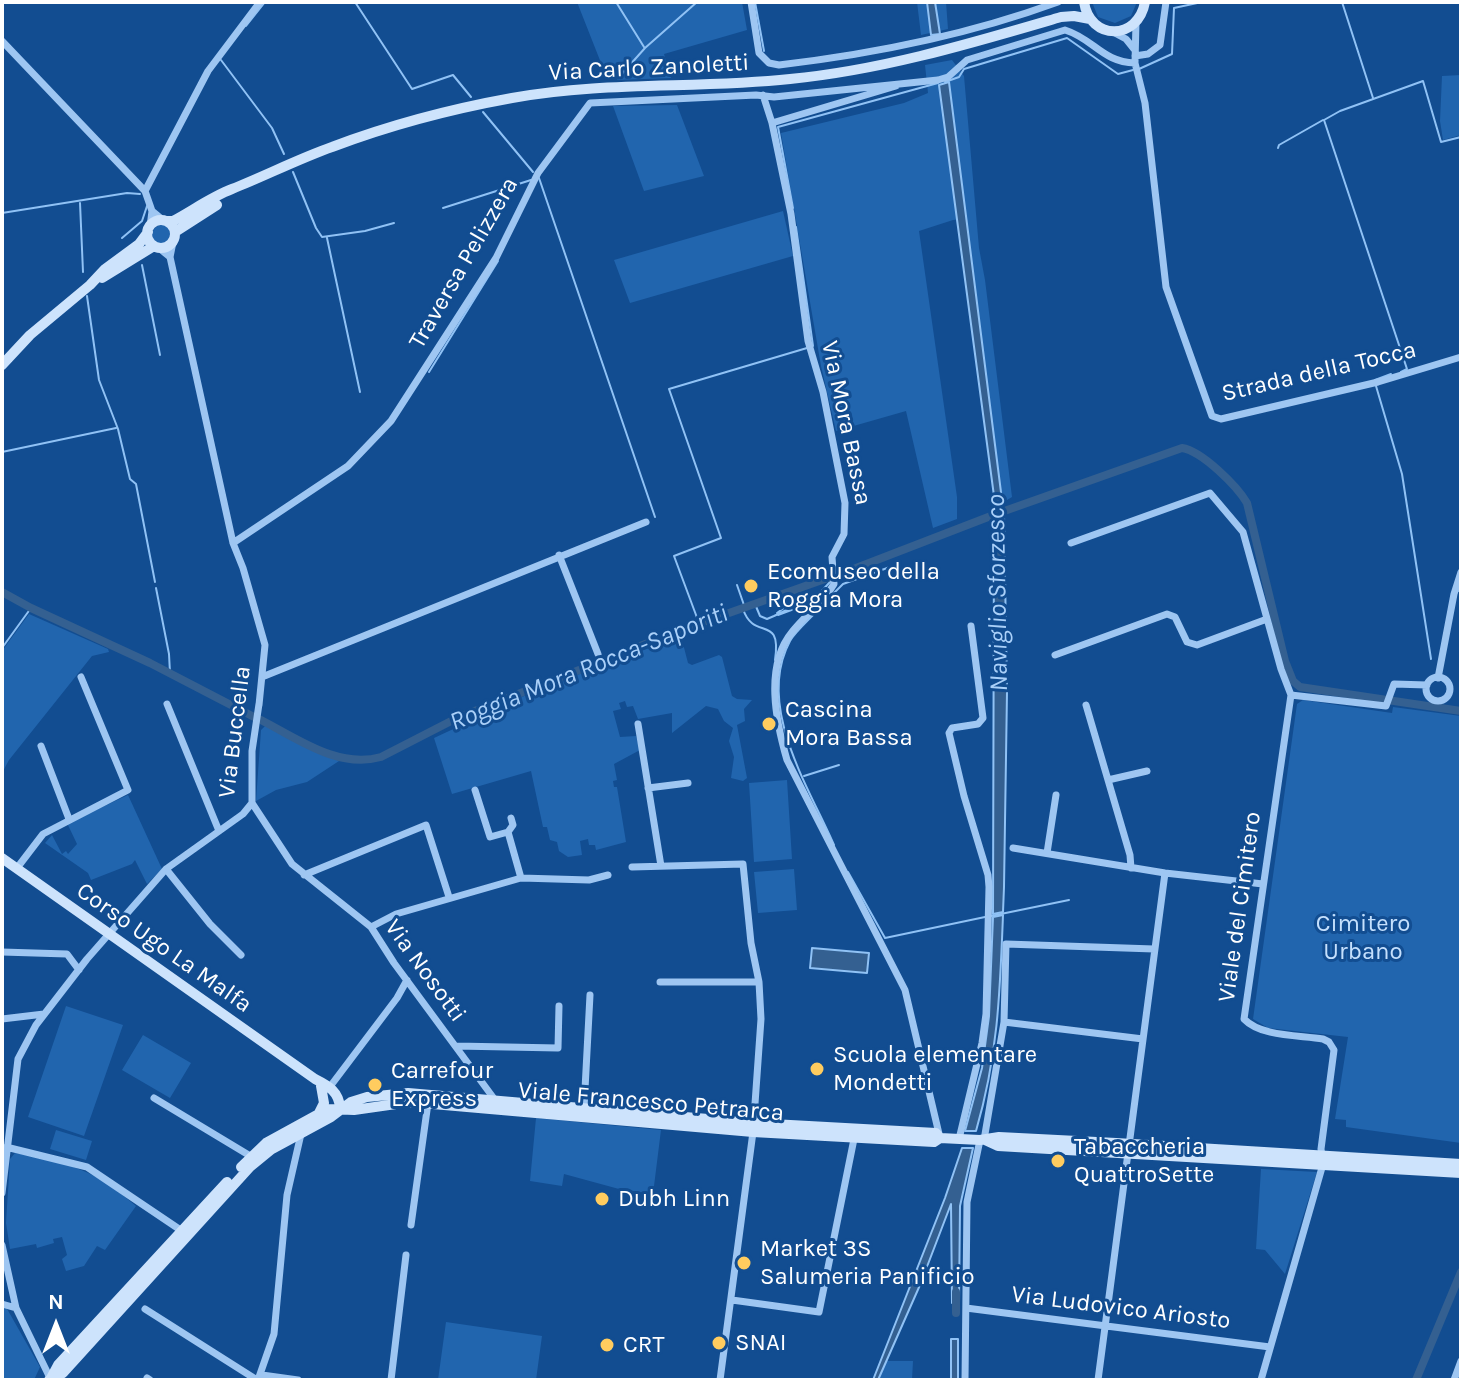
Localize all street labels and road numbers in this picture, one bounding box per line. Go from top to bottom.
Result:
street label: Via Carlo Zanoletti [548,48,750,88]
street label: Traversa Pelizzera [403,172,525,354]
street label: Strada della Tocca [1219,336,1419,408]
street label: Via Mora Bassa [815,338,877,508]
street label: Via Buccella [213,664,257,800]
street label: Viale del Cimitero [1212,810,1268,1004]
street label: Corso Ugo La Malfa [71,877,257,1019]
street label: Via Nosotti [378,914,472,1028]
street label: Viale Francesco Petrarca [517,1076,785,1128]
street label: Via Ludovico Ariosto [1010,1280,1232,1336]

